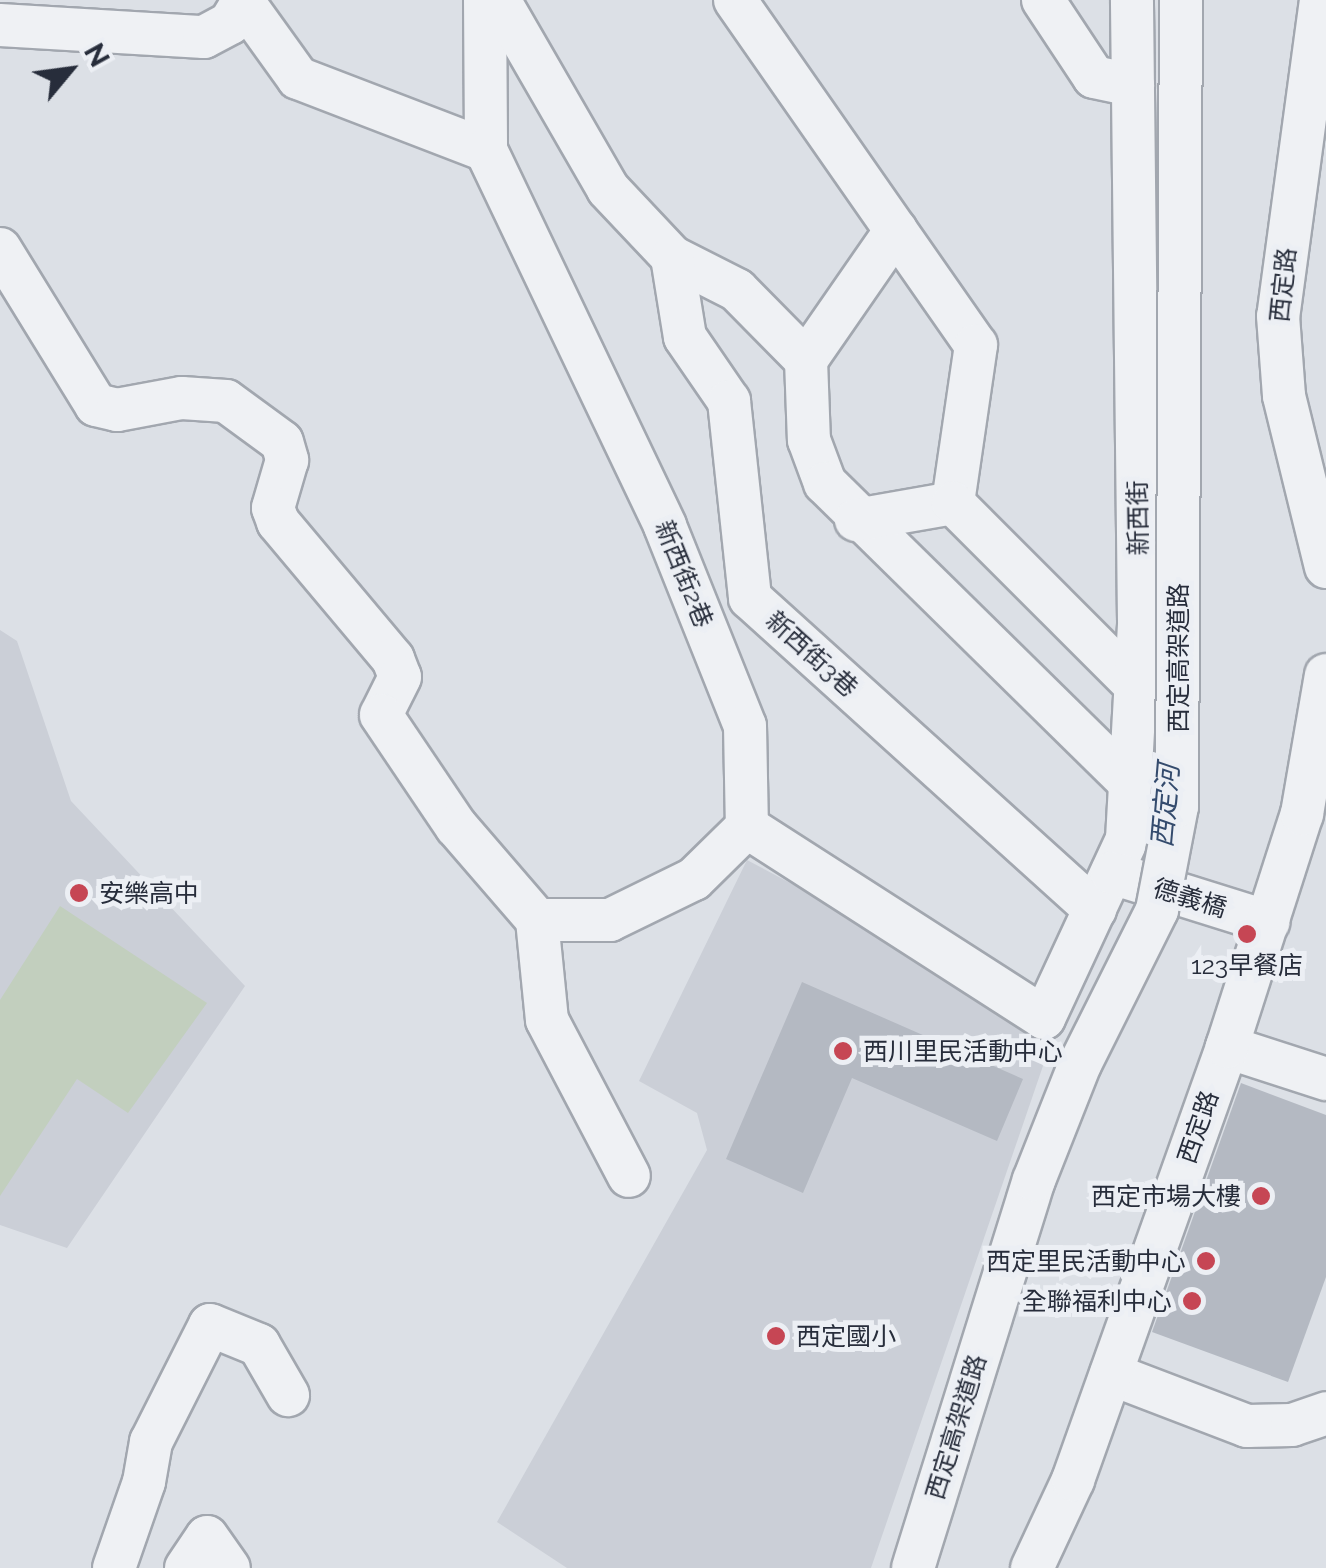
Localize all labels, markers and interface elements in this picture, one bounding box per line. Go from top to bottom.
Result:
north arrow [20,20,120,120]
text: N [77,38,116,73]
street label: 西定路 [1264,246,1302,324]
street label: 新西街 [1122,480,1154,556]
street label: 新西街2巷 [649,516,719,632]
street label: 西定高架道路 [1163,583,1193,733]
street label: 新西街3巷 [760,605,864,703]
water label: 西定河 [1146,763,1186,849]
street label: 德義橋 [1150,873,1230,923]
place label: 安樂高中 [99,878,199,908]
marker: 安樂高中 [68,882,90,904]
marker: 123早餐店 [1236,923,1258,945]
place label: 123早餐店 [1191,950,1303,980]
place label: 西川里民活動中心 [863,1036,1063,1066]
marker: 西川里民活動中心 [832,1040,854,1062]
street label: 西定路 [1172,1087,1224,1167]
place label: 西定市場大樓 [1091,1181,1241,1211]
marker: 西定市場大樓 [1250,1185,1272,1207]
place label: 西定里民活動中心 [986,1246,1186,1276]
marker: 西定里民活動中心 [1195,1250,1217,1272]
place label: 全聯福利中心 [1022,1286,1172,1316]
marker: 全聯福利中心 [1181,1290,1203,1312]
place label: 西定國小 [796,1321,896,1351]
marker: 西定國小 [765,1325,787,1347]
street label: 西定高架道路 [920,1351,992,1503]

